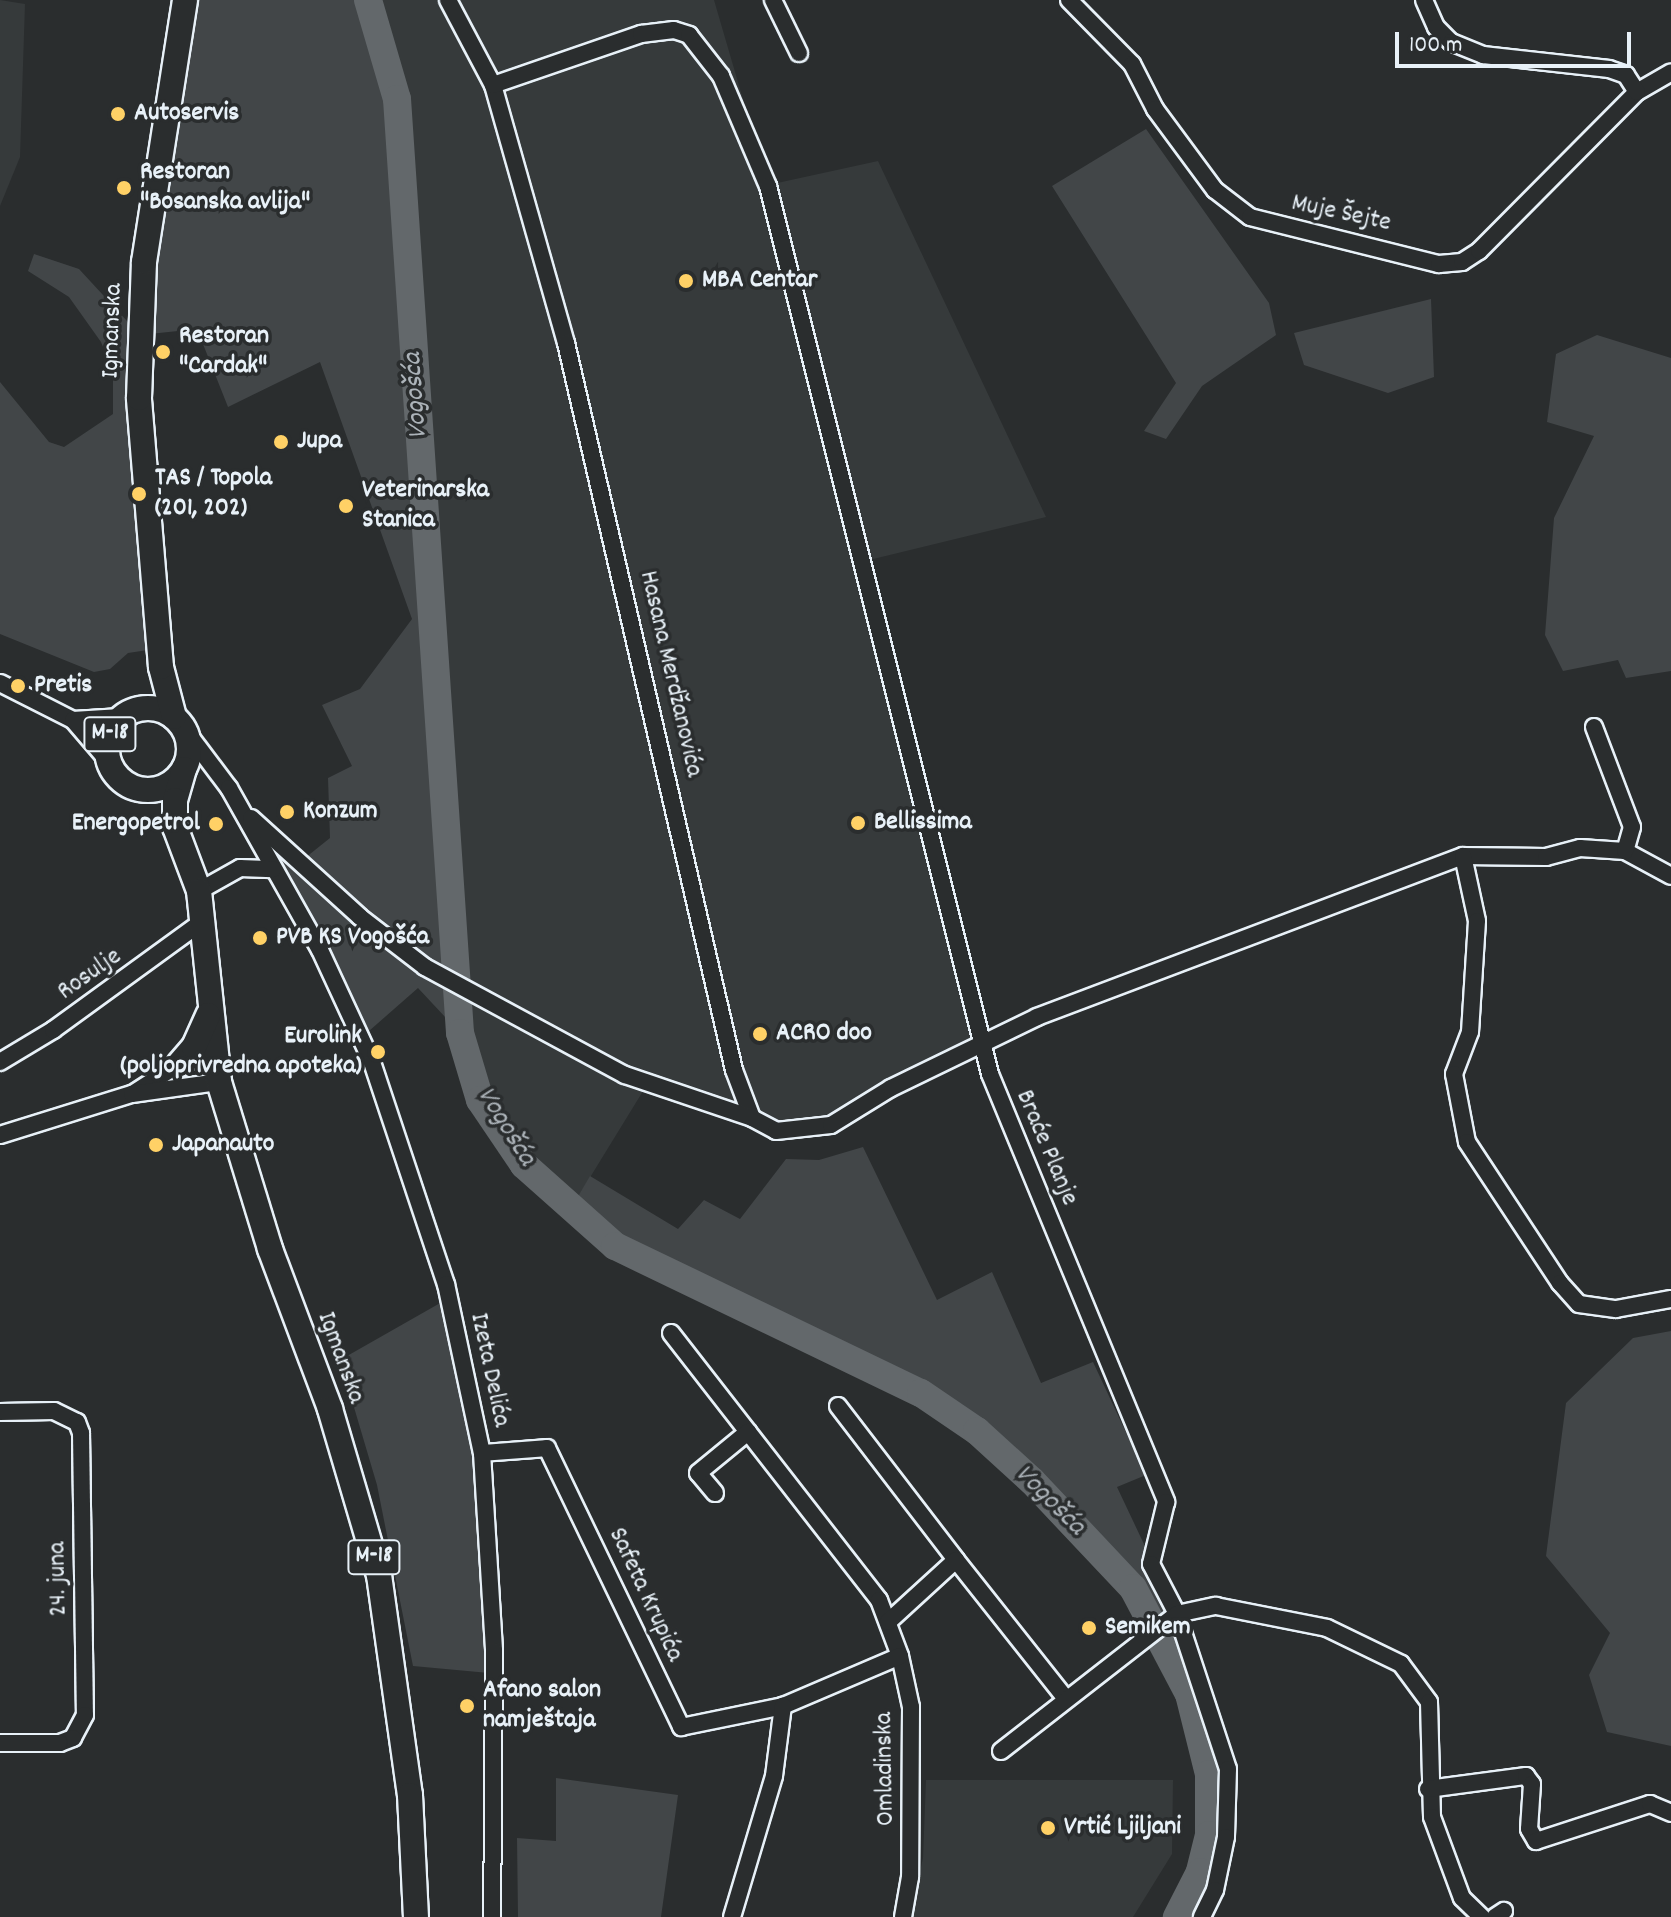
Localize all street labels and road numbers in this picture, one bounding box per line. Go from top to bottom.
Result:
street label: Muje Šejte [1289,188,1393,240]
street label: Igmanska [96,283,130,379]
street label: Hasana Merdžanovića [631,568,709,780]
road number: M-18 [82,714,138,754]
street label: Rosulje [52,942,128,1008]
street label: Braće Planje [1008,1086,1084,1210]
street label: Igmanska [309,1308,371,1408]
street label: Izeta Delića [462,1310,516,1430]
street label: Safeta Krupića [600,1523,690,1667]
road number: M-18 [346,1537,402,1577]
street label: 24. juna [43,1541,75,1617]
street label: Omladinska [869,1712,903,1826]

